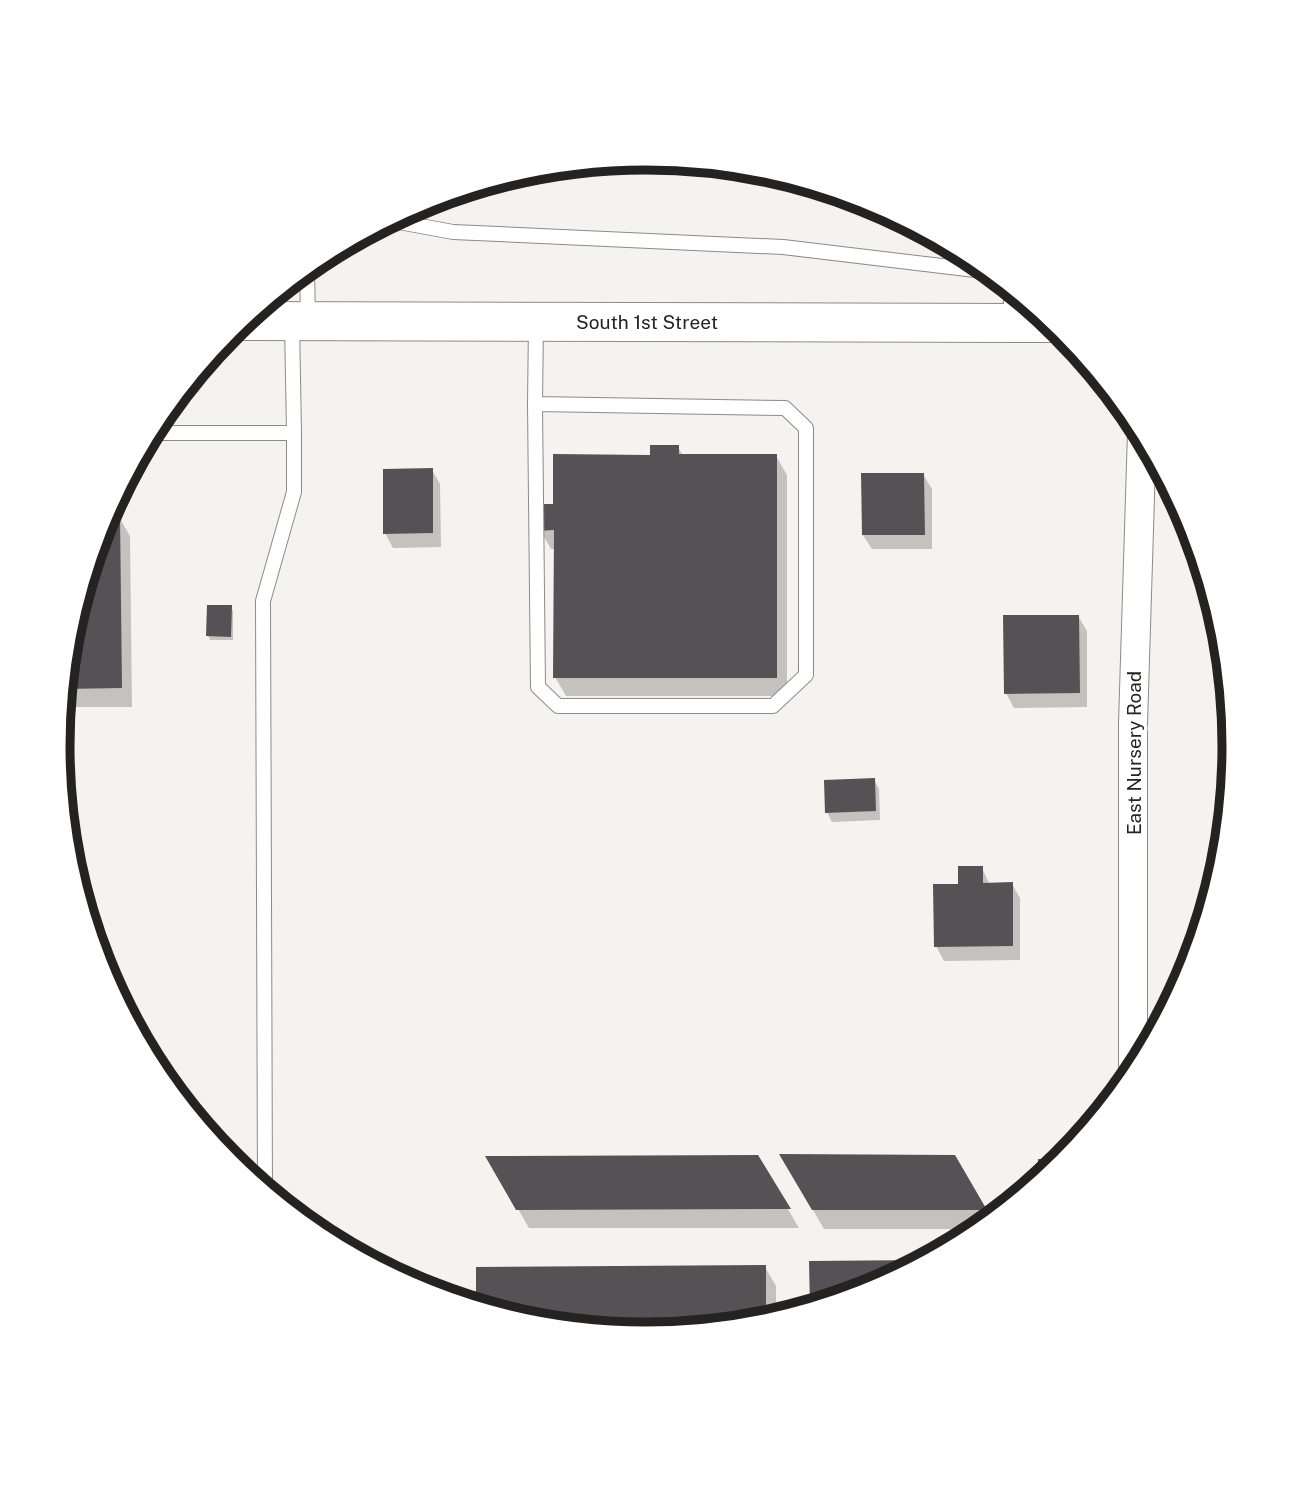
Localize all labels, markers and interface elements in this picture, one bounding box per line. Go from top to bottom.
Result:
street label: South 1st Street [576,311,718,333]
street label: East Nursery Road [1123,671,1145,835]

